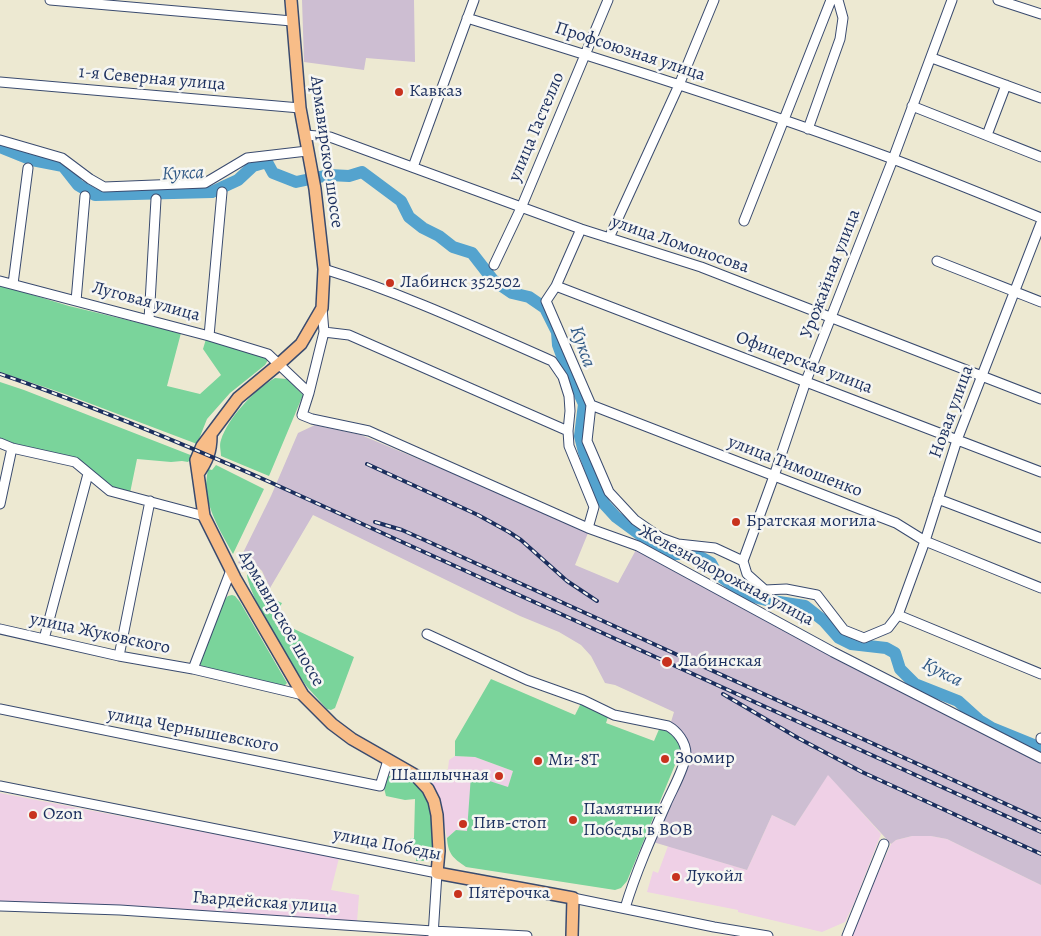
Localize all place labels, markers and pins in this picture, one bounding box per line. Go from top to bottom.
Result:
place label: Кавказ [409,81,462,103]
marker: Кавказ [393,86,405,98]
place label: Лабинск 352502 [400,272,520,294]
marker: Лабинск 352502 [384,277,396,289]
place label: Братская могила [746,511,876,533]
marker: Братская могила [730,516,742,528]
place label: Лабинская [678,651,762,673]
marker: Лабинская [660,655,674,669]
place label: Зоомир [675,748,735,770]
place label: Ми-8Т [548,750,599,772]
marker: Зоомир [659,753,671,765]
marker: Ми-8Т [532,755,544,767]
place label: Шашлычная [390,765,489,787]
marker: Шашлычная [493,770,505,782]
place label: Памятник Победы в ВОВ [583,799,693,842]
place label: Ozon [43,804,83,826]
marker: Ozon [27,809,39,821]
place label: Пив-стоп [473,813,547,835]
marker: Памятник Победы в ВОВ [567,814,579,826]
marker: Пив-стоп [457,818,469,830]
place label: Лукойл [686,866,743,888]
marker: Лукойл [670,871,682,883]
place label: Пятёрочка [468,883,550,905]
marker: Пятёрочка [452,888,464,900]

